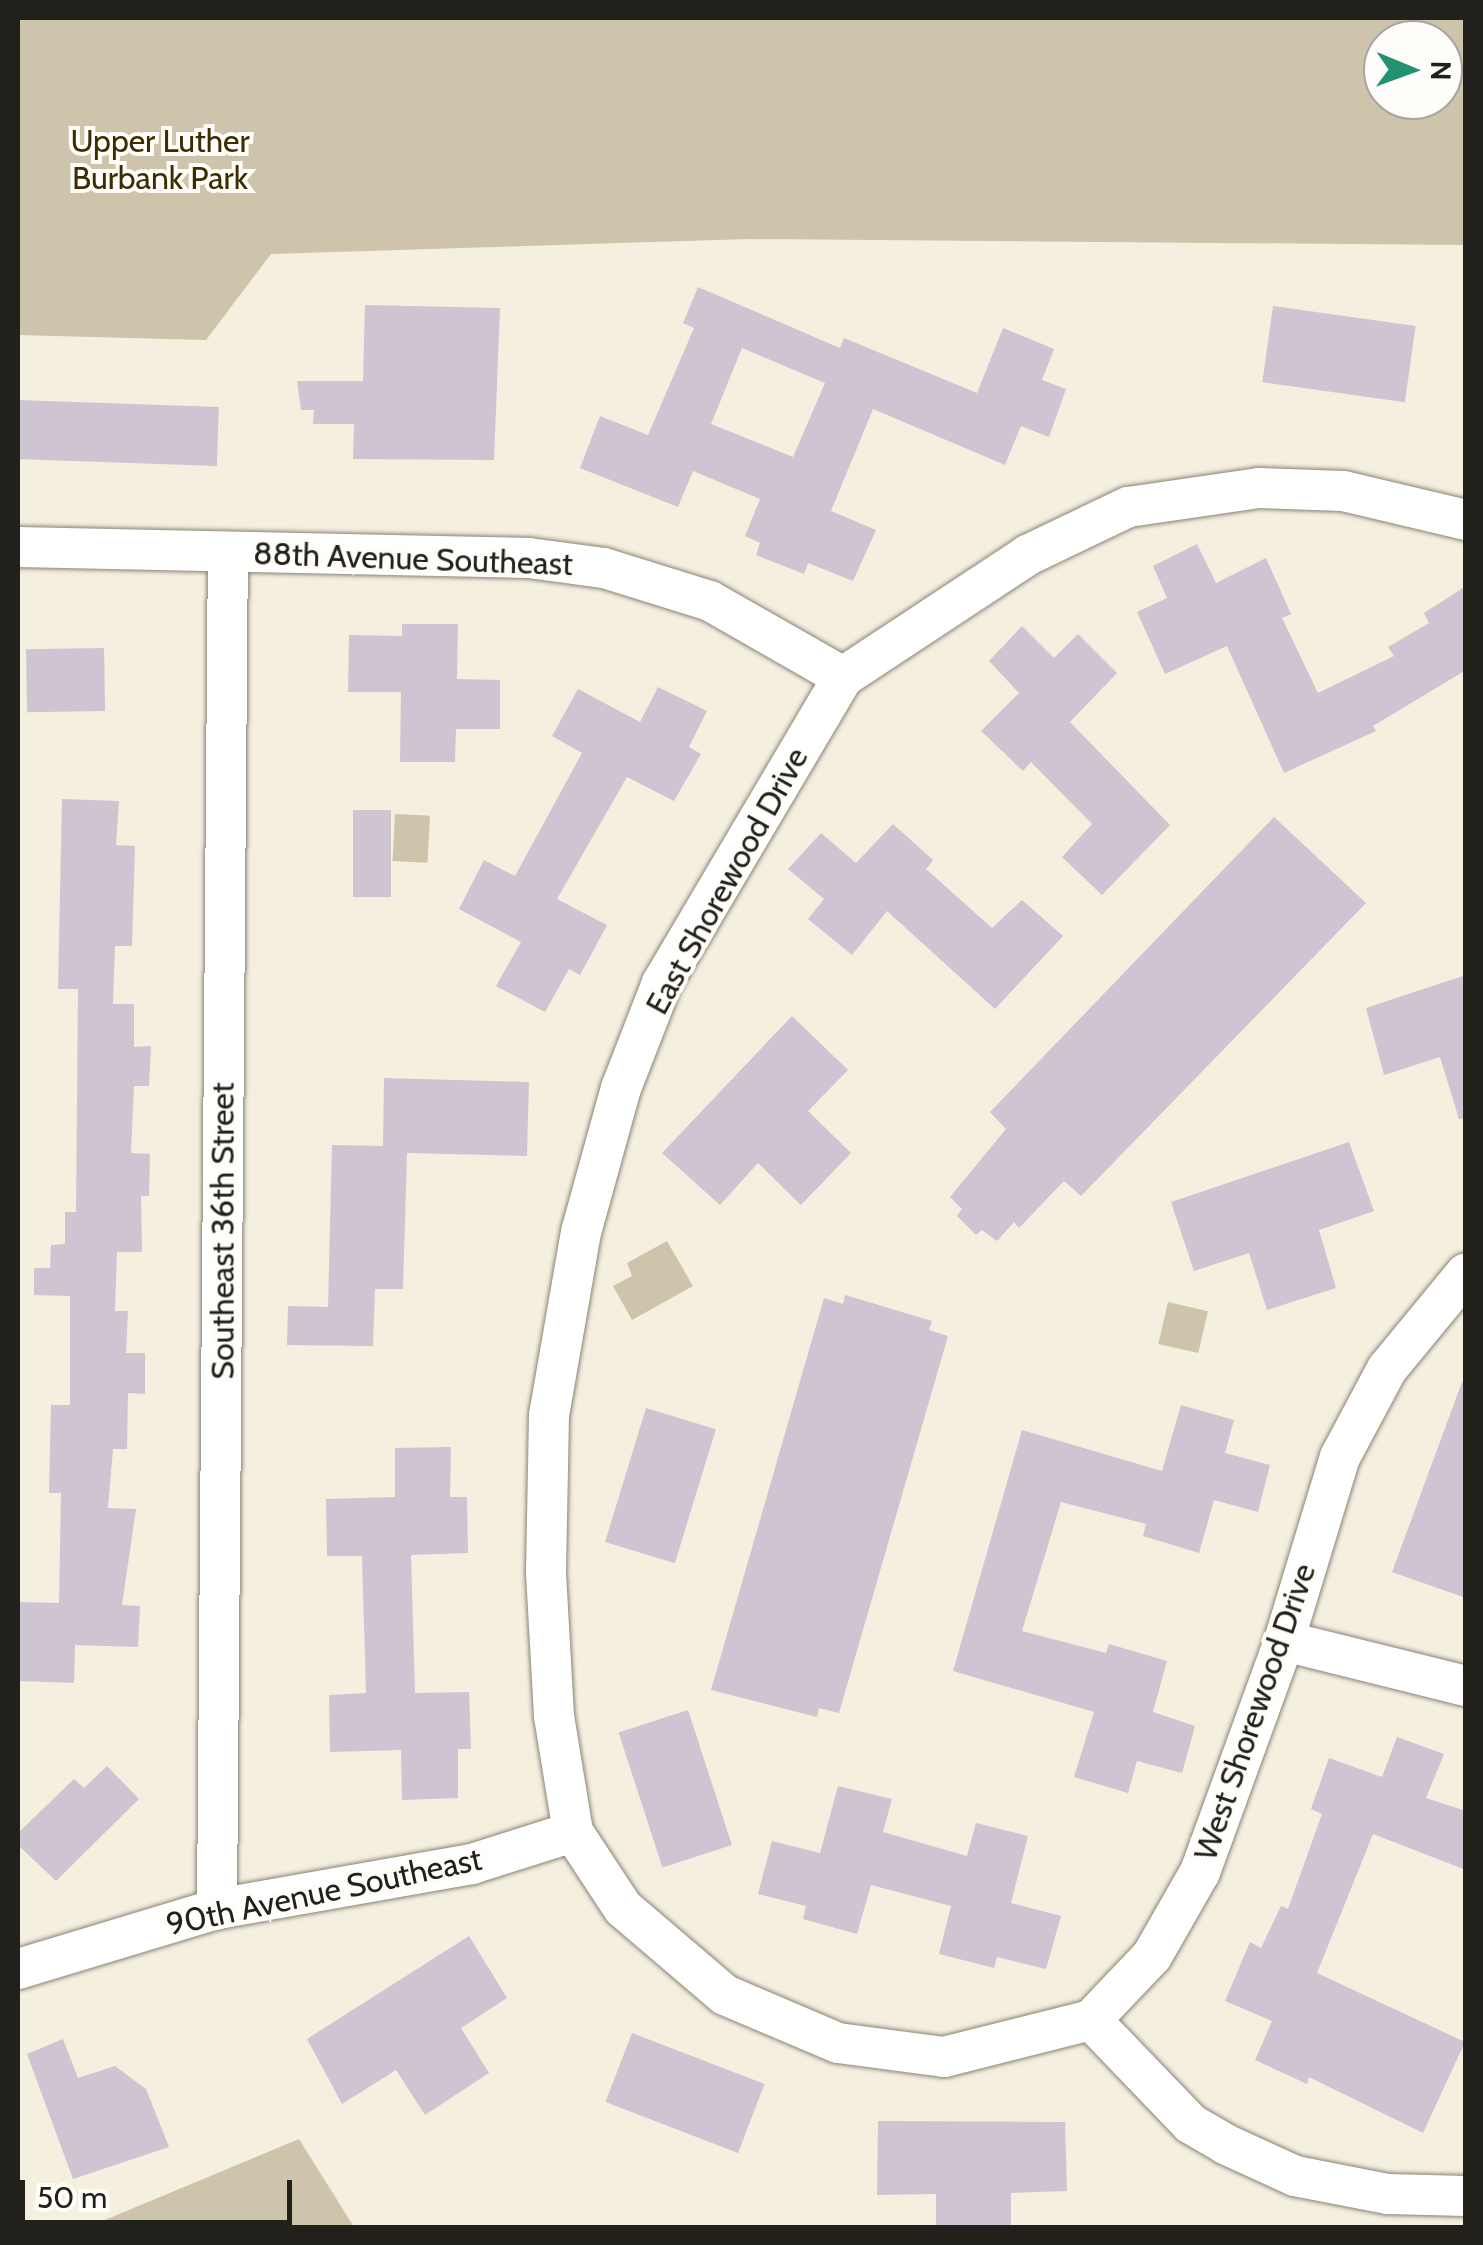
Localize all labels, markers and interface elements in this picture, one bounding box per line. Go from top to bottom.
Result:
north arrow [1363,20,1463,120]
text: N [1424,60,1458,81]
park label: Upper Luther Burbank Park [70,123,250,198]
street label: 88th Avenue Southeast [253,534,573,584]
street label: East Shorewood Drive [638,741,816,1021]
street label: Southeast 36th Street [204,1082,242,1380]
street label: West Shorewood Drive [1186,1559,1324,1865]
street label: 90th Avenue Southeast [163,1840,485,1944]
scale bar [25,2160,298,2222]
text: 50 m [37,2179,107,2216]

